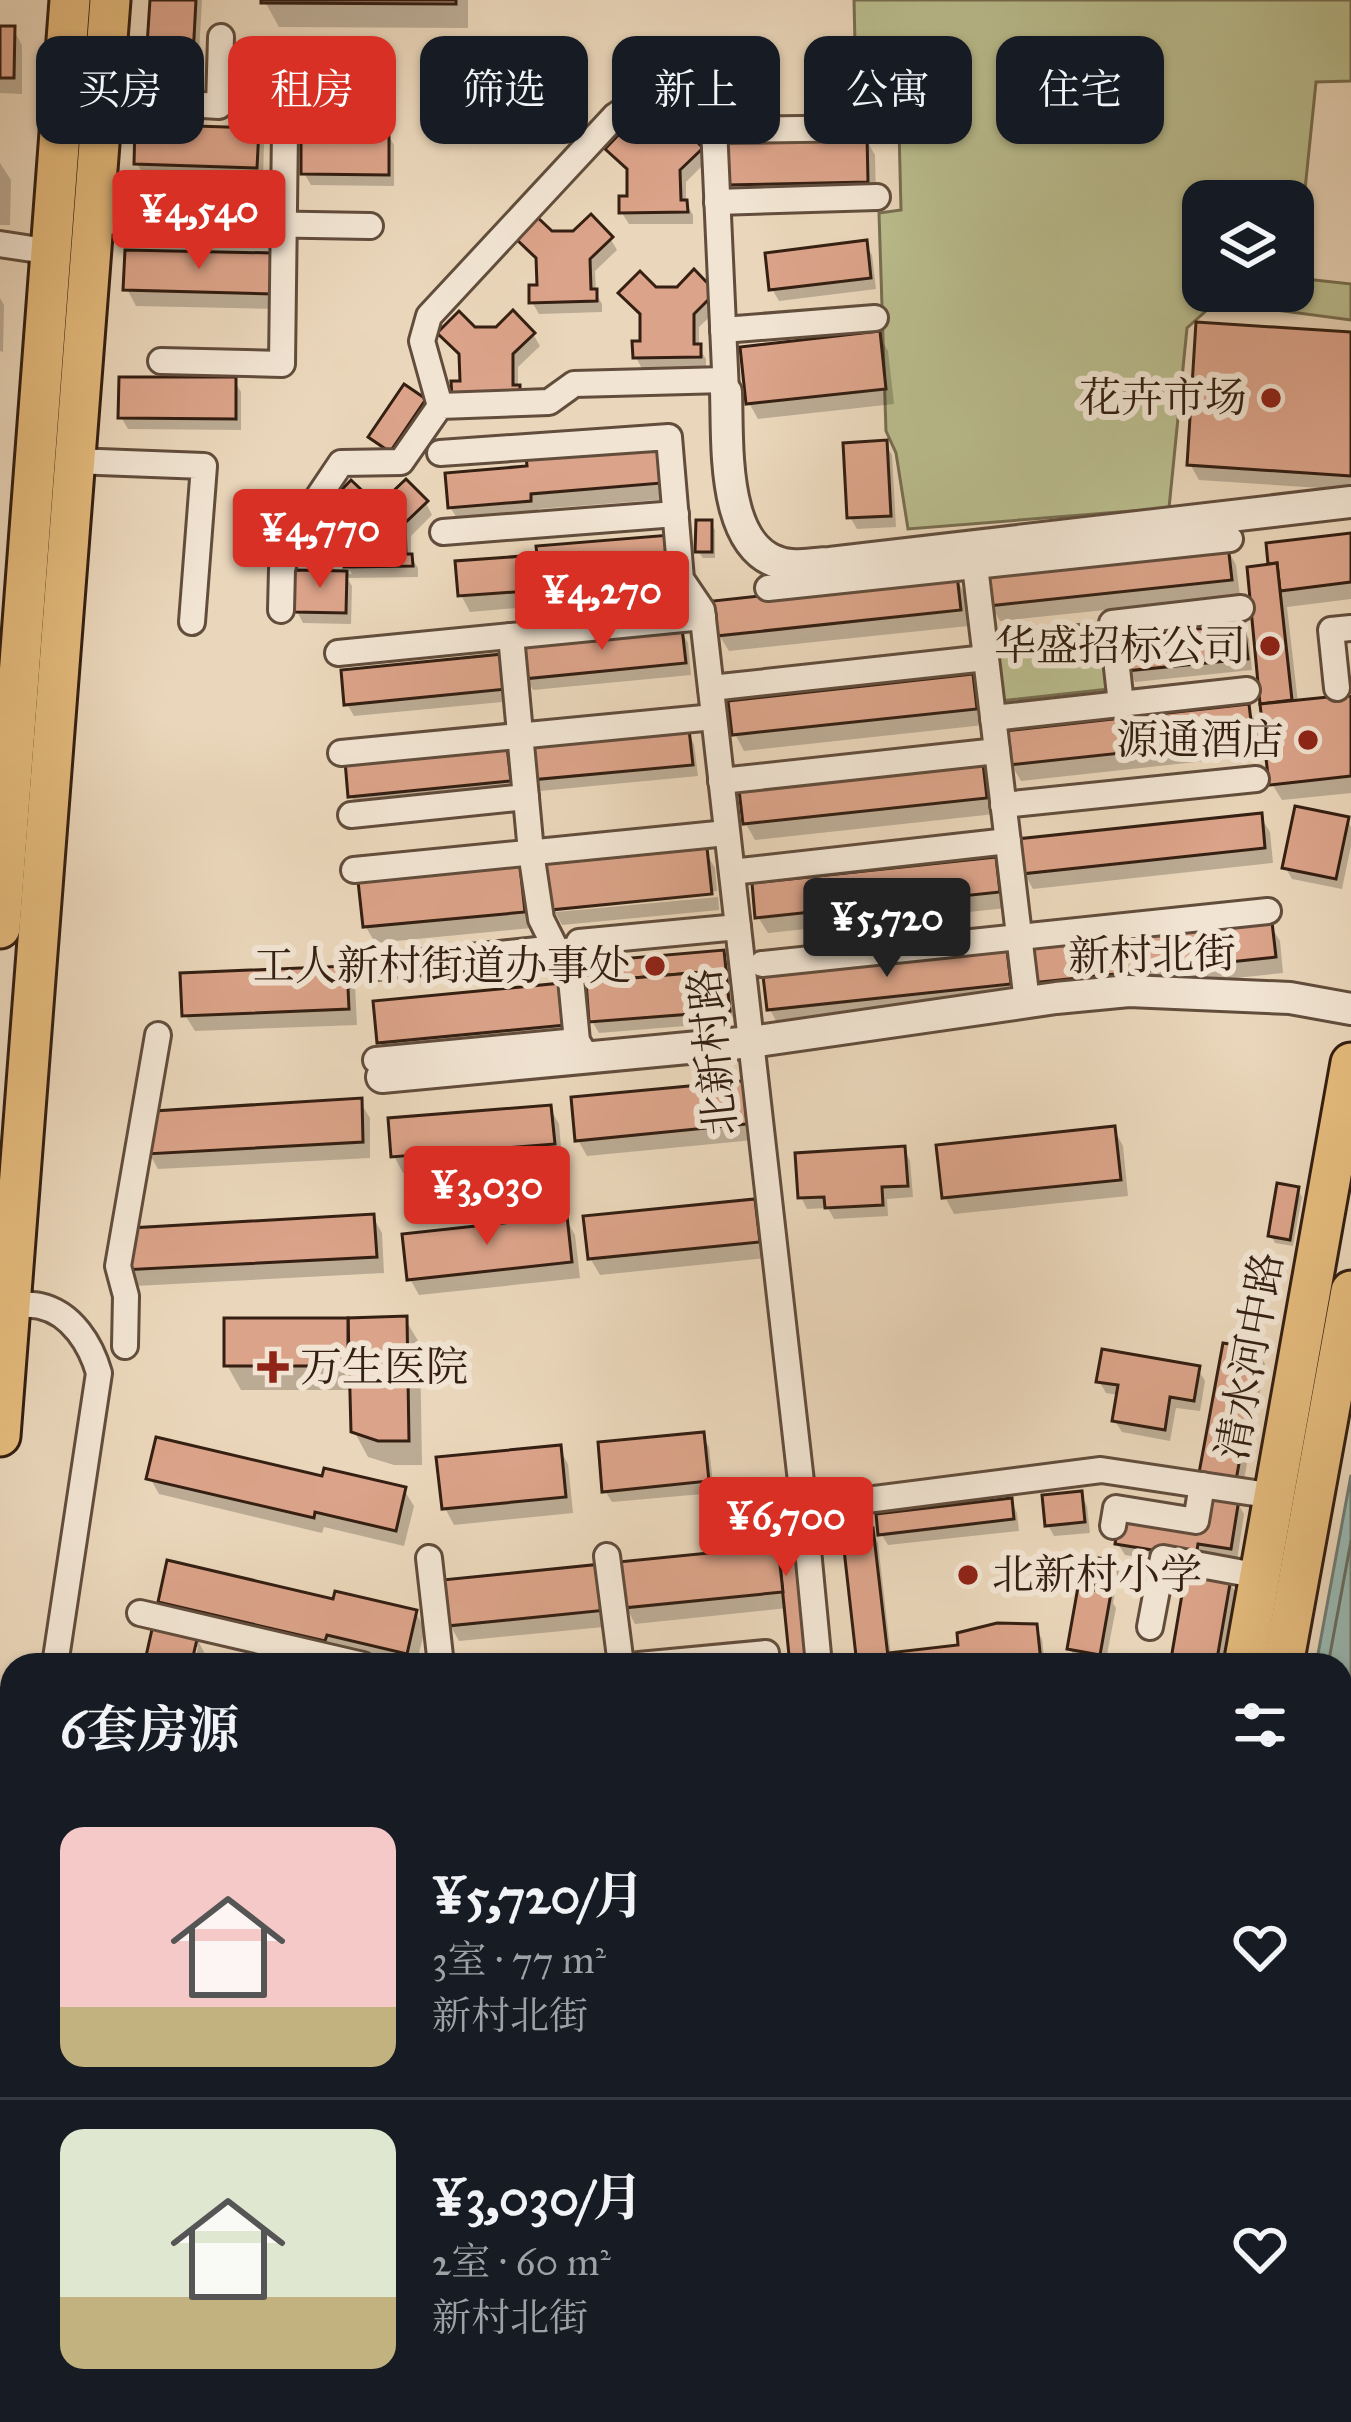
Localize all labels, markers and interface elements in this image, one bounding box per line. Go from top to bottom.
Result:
chip: 买房 [36,36,204,144]
chip: 租房 [228,36,396,144]
chip: 筛选 [420,36,588,144]
chip: 新上 [612,36,780,144]
chip: 公寓 [804,36,972,144]
chip: 住宅 [996,36,1164,144]
pin: ¥4,540 [101,170,297,272]
map controls [1182,180,1314,312]
button: layers [1182,180,1314,312]
text: ¥4,540 [139,185,259,233]
place label: 花卉市场 [1079,372,1247,424]
marker: 花卉市场 [1258,385,1284,411]
pin: ¥4,770 [222,489,418,591]
text: ¥4,770 [260,504,380,552]
pin: ¥4,270 [504,551,700,653]
text: ¥4,270 [542,566,662,614]
place label: 华盛招标公司 [994,620,1246,672]
marker: 华盛招标公司 [1257,633,1283,659]
place label: 源通酒店 [1116,714,1284,766]
marker: 源通酒店 [1295,727,1321,753]
pin: ¥5,720 [789,878,985,980]
text: ¥5,720 [830,893,944,941]
street label: 新村北街 [1068,928,1236,982]
place label: 工人新村街道办事处 [253,940,631,992]
marker: 工人新村街道办事处 [642,953,668,979]
street label: 北新村路 [678,966,748,1138]
pin: ¥3,030 [389,1146,585,1248]
text: ¥3,030 [431,1161,543,1209]
street label: 清水河中路 [1206,1248,1294,1464]
place label: 万生医院 [300,1341,468,1393]
marker: 万生医院 [257,1351,289,1383]
pin: ¥6,700 [688,1477,884,1579]
text: ¥6,700 [726,1492,846,1540]
place label: 北新村小学 [992,1549,1202,1601]
marker: 北新村小学 [955,1562,981,1588]
icon: filters [1227,1692,1293,1758]
text: 6套房源 [60,1699,239,1761]
text: ¥5,720/月 [432,1865,645,1927]
icon: home [156,1875,300,2019]
icon: heart [1227,1914,1293,1980]
text: 3室 · 77 m² [432,1936,606,1984]
text: 新村北街 [432,1992,588,2040]
text: ¥3,030/月 [432,2167,644,2229]
icon: home [156,2177,300,2321]
icon: heart [1227,2216,1293,2282]
text: 2室 · 60 m² [432,2238,611,2286]
text: 新村北街 [432,2294,588,2342]

